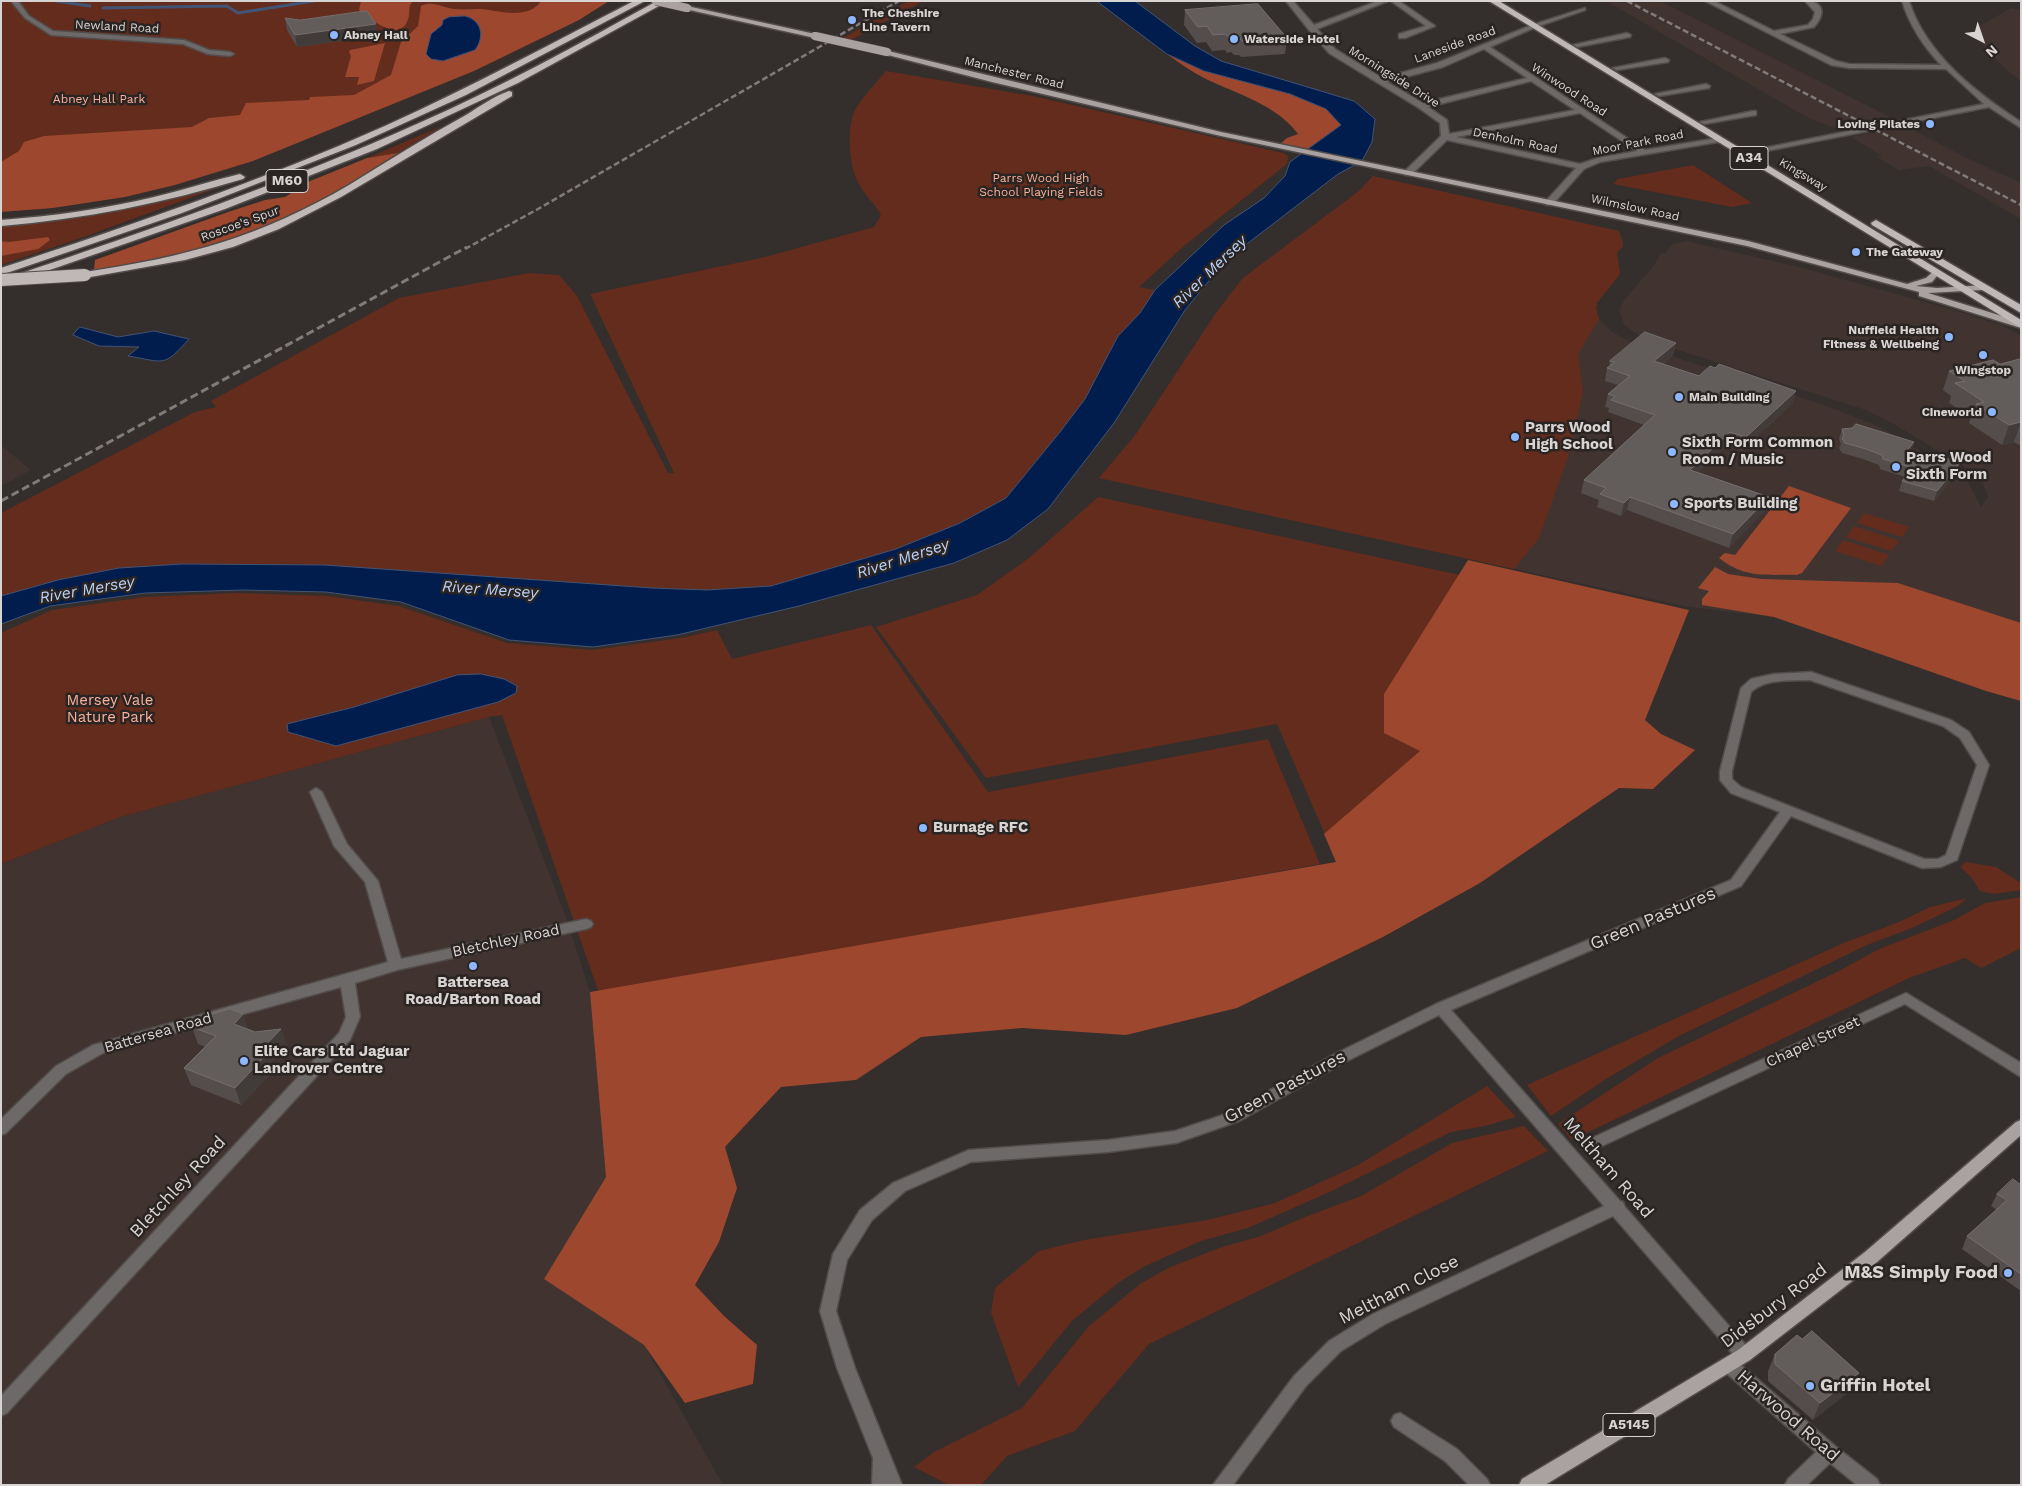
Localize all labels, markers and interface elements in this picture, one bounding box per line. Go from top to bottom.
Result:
place label: The Cheshire Line Tavern [862,6,939,34]
marker: The Cheshire Line Tavern [846,14,858,26]
north arrow [1957,15,2007,65]
street label: Newland Road [75,18,159,36]
street label: Laneside Road [1412,24,1498,66]
place label: Abney Hall [344,28,408,42]
marker: Abney Hall [328,29,340,41]
place label: Waterside Hotel [1244,32,1339,46]
marker: Waterside Hotel [1228,33,1240,45]
text: N [1983,42,2001,61]
street label: Morningside Drive [1346,43,1442,111]
street label: Manchester Road [963,54,1065,92]
street label: Winwood Road [1529,60,1609,120]
park label: Abney Hall Park [53,92,145,106]
place label: Loving Pilates [1837,117,1920,131]
marker: Loving Pilates [1924,118,1936,130]
street label: Denholm Road [1471,125,1559,157]
street label: Moor Park Road [1591,127,1685,159]
road number: A34 [1730,146,1768,170]
street label: Kingsway [1776,155,1830,195]
road number: M60 [266,170,308,192]
park label: Parrs Wood High School Playing Fields [979,171,1103,199]
street label: Wilmslow Road [1589,192,1681,224]
street label: Roscoe's Spur [199,203,281,245]
water label: River Mersey [1169,232,1251,312]
place label: The Gateway [1866,245,1943,259]
marker: The Gateway [1850,246,1862,258]
place label: Nuffield Health Fitness & Wellbeing [1823,323,1939,351]
marker: Nuffield Health Fitness & Wellbeing [1943,331,1955,343]
marker: Wingstop [1977,349,1989,361]
place label: Wingstop [1955,363,2011,377]
place label: Main Building [1689,390,1769,404]
marker: Main Building [1673,391,1685,403]
place label: Cineworld [1922,405,1982,419]
marker: Cineworld [1986,406,1998,418]
place label: Parrs Wood High School [1525,419,1613,454]
marker: Parrs Wood High School [1509,431,1521,443]
place label: Sixth Form Common Room / Music [1682,434,1833,469]
marker: Sixth Form Common Room / Music [1666,446,1678,458]
place label: Parrs Wood Sixth Form [1906,449,1991,484]
marker: Parrs Wood Sixth Form [1890,461,1902,473]
place label: Sports Building [1684,495,1797,513]
marker: Sports Building [1668,498,1680,510]
water label: River Mersey [854,535,952,583]
water label: River Mersey [38,572,136,608]
water label: River Mersey [441,577,539,603]
park label: Mersey Vale Nature Park [67,692,153,727]
place label: Burnage RFC [933,819,1028,837]
marker: Burnage RFC [917,822,929,834]
street label: Green Pastures [1587,883,1719,955]
street label: Bletchley Road [451,921,561,961]
marker: Battersea Road/Barton Road [467,960,479,972]
place label: Battersea Road/Barton Road [405,974,541,1009]
street label: Battersea Road [102,1009,214,1057]
street label: Chapel Street [1763,1013,1863,1071]
place label: Elite Cars Ltd Jaguar Landrover Centre [254,1043,410,1078]
street label: Green Pastures [1221,1046,1349,1128]
marker: Elite Cars Ltd Jaguar Landrover Centre [238,1055,250,1067]
street label: Meltham Road [1558,1113,1658,1223]
street label: Bletchley Road [125,1132,231,1242]
street label: Meltham Close [1336,1251,1462,1329]
street label: Didsbury Road [1717,1259,1831,1353]
place label: M&S Simply Food [1844,1262,1998,1284]
marker: M&S Simply Food [2002,1267,2014,1279]
street label: Harwood Road [1732,1366,1844,1466]
place label: Griffin Hotel [1820,1375,1930,1397]
marker: Griffin Hotel [1804,1380,1816,1392]
road number: A5145 [1603,1414,1655,1436]

